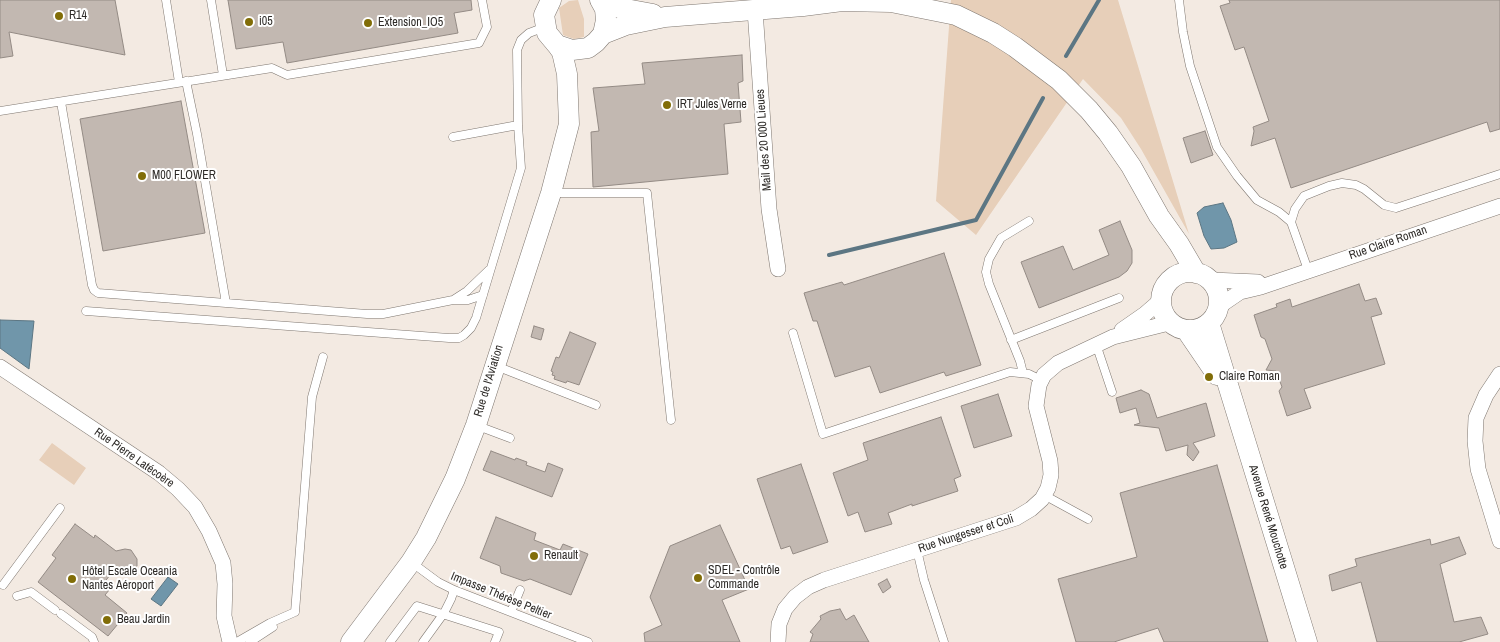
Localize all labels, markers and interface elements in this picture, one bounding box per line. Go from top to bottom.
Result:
place label: R14 [69,9,87,23]
marker: R14 [53,10,65,22]
place label: i05 [259,15,273,29]
marker: i05 [243,16,255,28]
place label: Extension_IO5 [378,16,443,30]
marker: Extension_IO5 [362,17,374,29]
street label: Mail des 20 000 Lieues [753,88,775,192]
place label: IRT Jules Verne [677,98,747,112]
marker: IRT Jules Verne [661,99,673,111]
place label: M00 FLOWER [152,169,216,183]
marker: M00 FLOWER [136,170,148,182]
street label: Rue Claire Roman [1347,223,1429,263]
street label: Rue de l'Aviation [471,343,507,419]
place label: Claire Roman [1219,370,1280,384]
marker: Claire Roman [1203,371,1215,383]
street label: Rue Pierre Latécoère [91,425,177,491]
street label: Avenue René Mouchotte [1245,463,1291,571]
street label: Rue Nungesser et Coli [916,512,1016,556]
place label: Renault [544,549,578,563]
marker: Renault [528,550,540,562]
place label: SDEL - Contrôle Commande [708,564,780,592]
place label: Hôtel Escale Oceania Nantes Aéroport [82,565,177,593]
street label: Impasse Thérèse Peltier [449,569,553,623]
marker: SDEL - Contrôle Commande [692,572,704,584]
marker: Hôtel Escale Oceania Nantes Aéroport [66,573,78,585]
place label: Beau Jardin [117,613,170,627]
marker: Beau Jardin [101,614,113,626]

